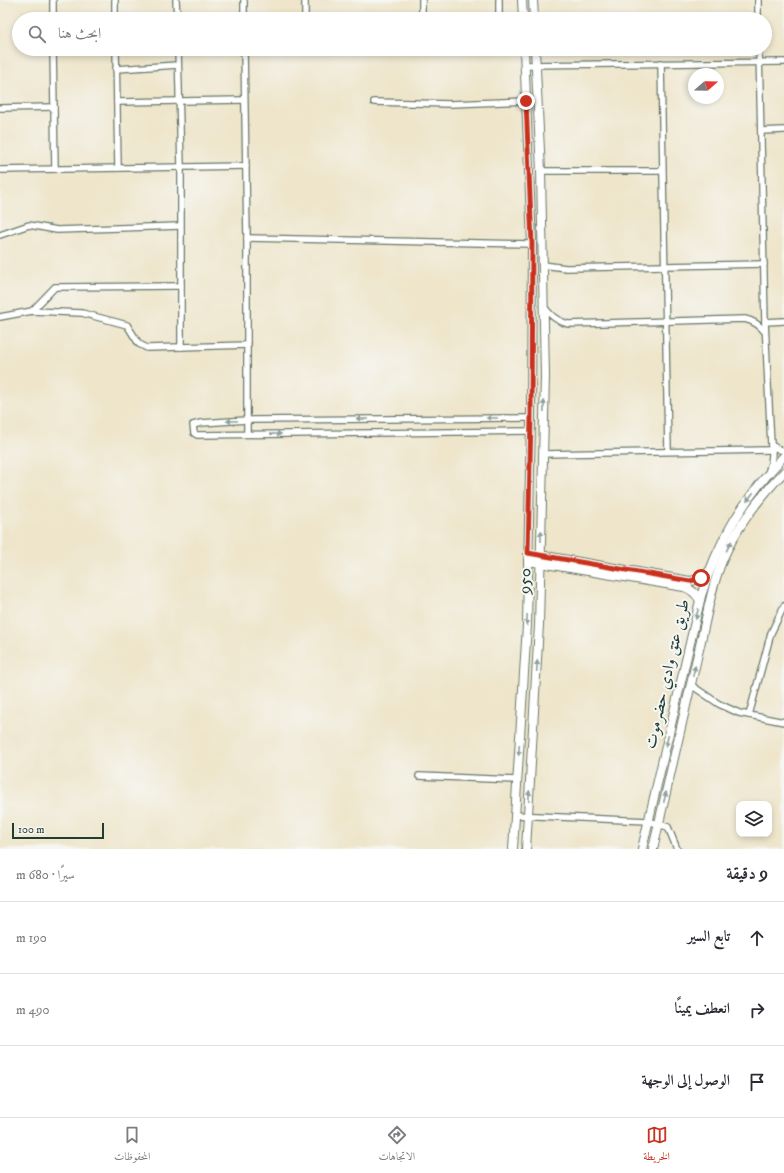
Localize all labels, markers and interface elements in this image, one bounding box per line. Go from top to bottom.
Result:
search box [12,12,772,56]
icon: search [26,23,48,45]
text: ابحث هنا [58,24,101,43]
north arrow [688,68,724,104]
route end [517,92,535,110]
one-way arrow [541,400,548,412]
one-way arrow [485,415,498,421]
one-way arrow [355,416,368,422]
one-way arrow [225,418,238,424]
one-way arrow [270,431,283,437]
one-way arrow [746,491,754,502]
one-way arrow [538,530,545,542]
one-way arrow [726,540,733,552]
street label: 950 [514,568,536,595]
route start [692,569,710,587]
street label: طريق عتق وادي حضرموت [639,597,697,752]
one-way arrow [693,608,699,620]
one-way arrow [524,614,530,627]
one-way arrow [533,660,540,672]
one-way arrow [692,665,698,677]
one-way arrow [664,734,670,747]
one-way arrow [516,744,523,756]
one-way arrow [526,790,533,802]
one-way arrow [662,791,668,803]
map controls [736,801,772,837]
button: layers [736,801,772,837]
scale bar [12,821,104,840]
text: 100 m [18,823,44,837]
text: 9 دقيقة [726,863,768,885]
text: سيرًا · 680 m [16,867,75,883]
text: تابع السير [688,927,730,946]
icon: ahead [746,927,768,949]
text: 190 m [16,930,47,946]
text: انعطف يمينًا [675,999,730,1018]
icon: right [746,999,768,1021]
text: 490 m [16,1002,50,1018]
text: الوصول إلى الوجهة [641,1071,730,1090]
icon: arrive [746,1071,768,1093]
tab: المحفوظات [114,1124,150,1167]
tab: الاتجاهات [378,1124,415,1167]
tab: الخريطة [643,1124,670,1167]

